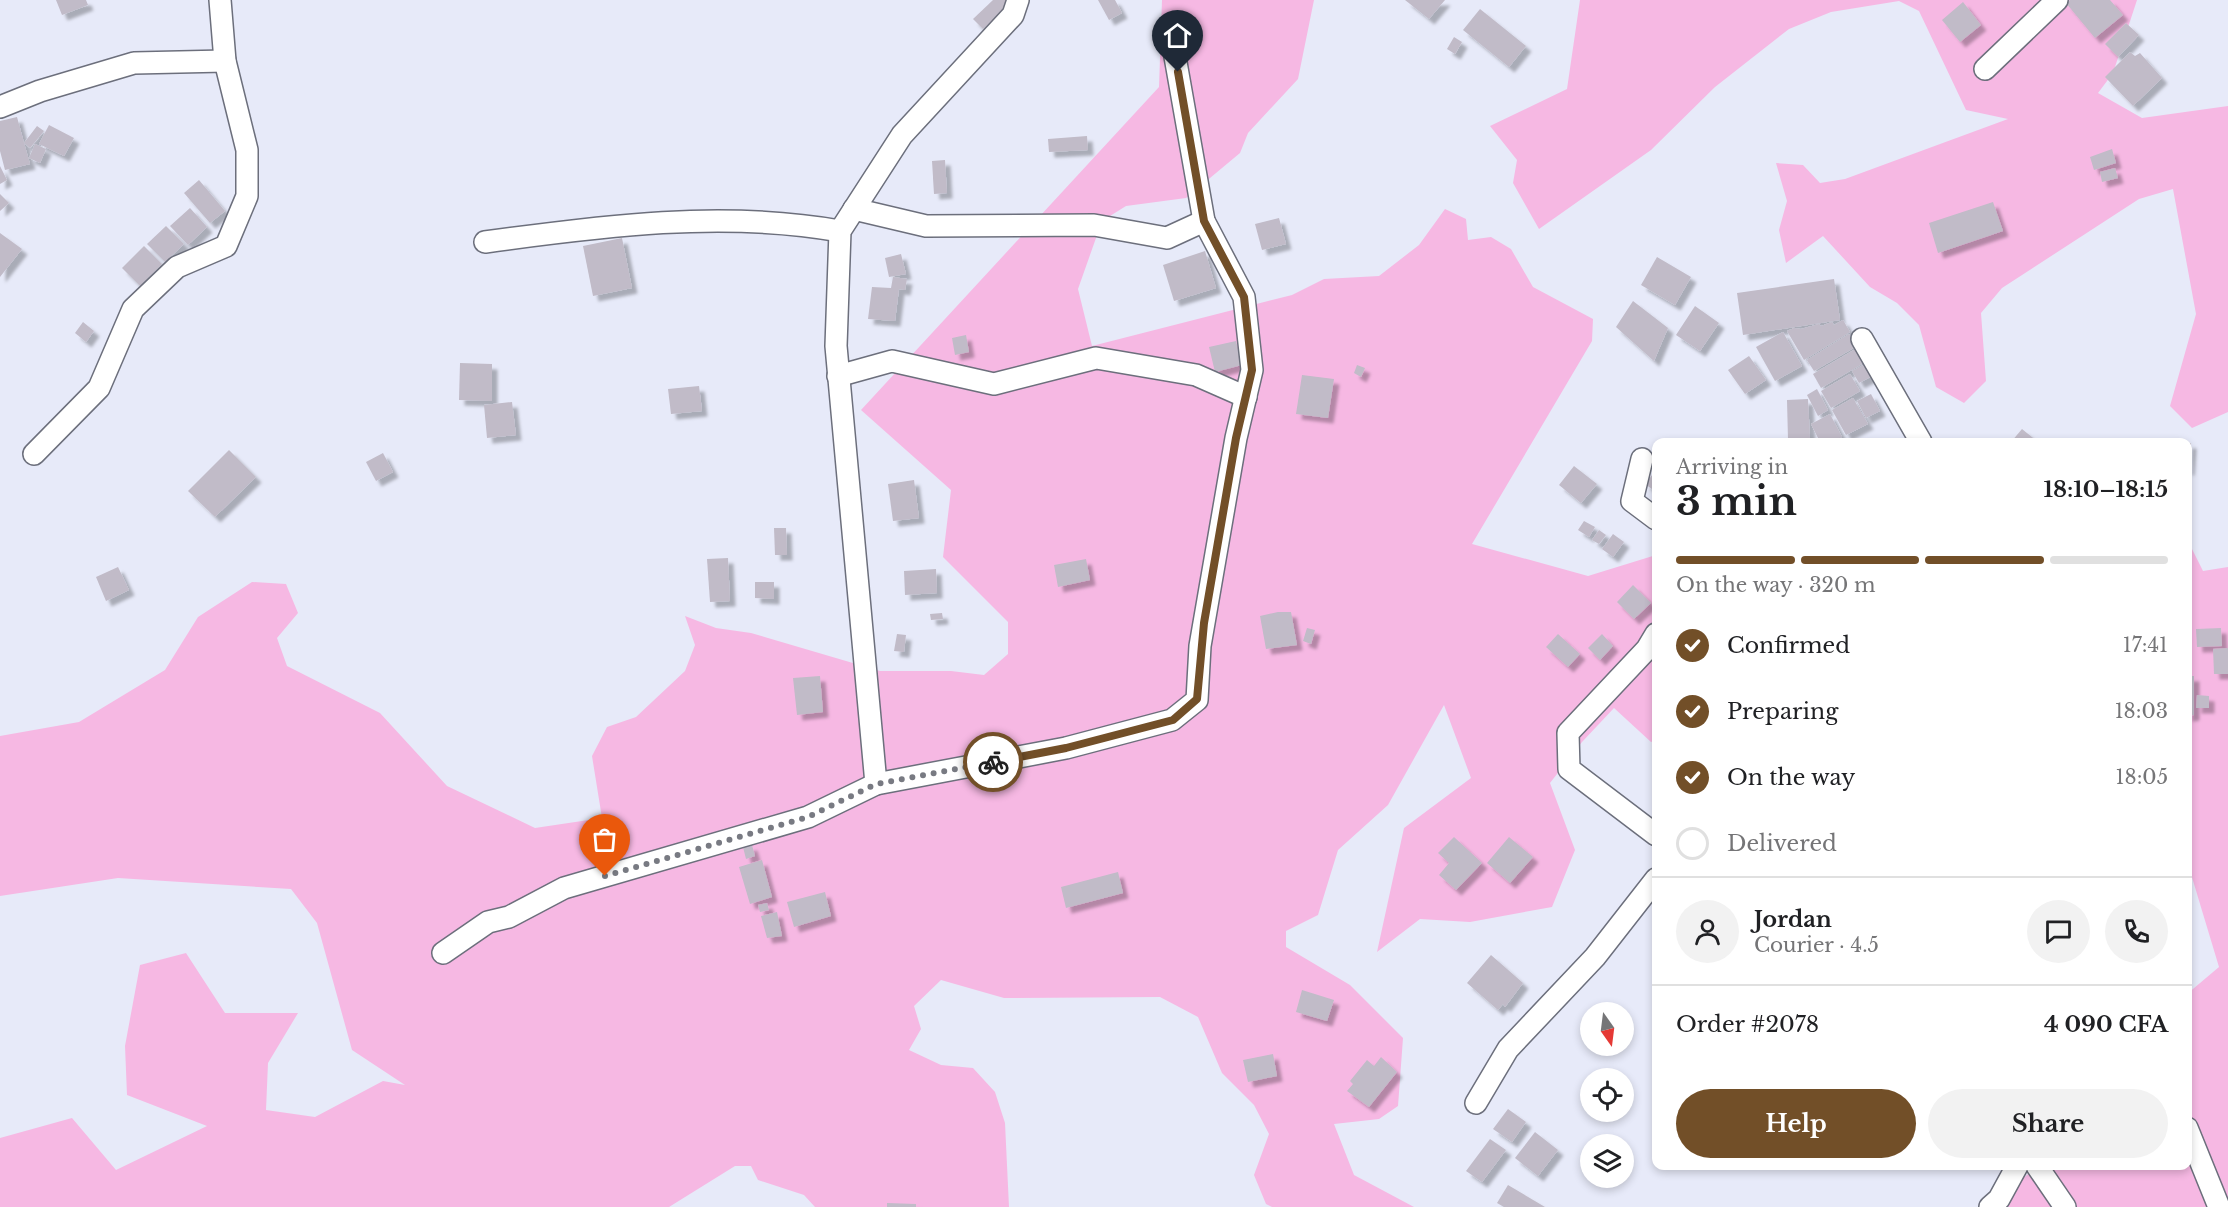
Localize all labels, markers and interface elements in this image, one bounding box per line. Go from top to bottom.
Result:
pin [1152,10,1203,72]
icon: home [1161,19,1194,52]
text: Arriving in [1676,455,1788,479]
text: 18:10–18:15 [2043,476,2168,503]
text: 3 min [1676,477,1797,526]
text: On the way · 320 m [1676,573,1875,597]
icon: check [1676,629,1709,662]
text: Confirmed [1727,632,1850,659]
text: 17:41 [2123,633,2168,657]
icon: check [1676,695,1709,728]
text: Preparing [1727,698,1838,725]
text: 18:03 [2115,699,2168,723]
courier [963,732,1023,792]
icon: bike [977,746,1010,779]
icon: check [1676,761,1709,794]
text: On the way [1727,764,1855,791]
text: 18:05 [2116,765,2168,789]
pin [579,814,630,876]
icon: bag [588,823,621,856]
text: Delivered [1727,830,1837,857]
button: person [1676,900,1739,963]
button: chat [2027,900,2090,963]
button: phone [2105,900,2168,963]
text: Jordan [1754,906,1832,933]
text: Courier · 4.5 [1754,933,1879,957]
north arrow [1580,1002,1634,1056]
map controls [1580,1002,1634,1188]
text: Order #2078 [1676,1011,1819,1038]
text: 4 090 CFA [2044,1011,2168,1038]
button: locate [1580,1068,1634,1122]
button: Help [1676,1089,1916,1158]
button: Share [1928,1089,2168,1158]
button: layers [1580,1134,1634,1188]

